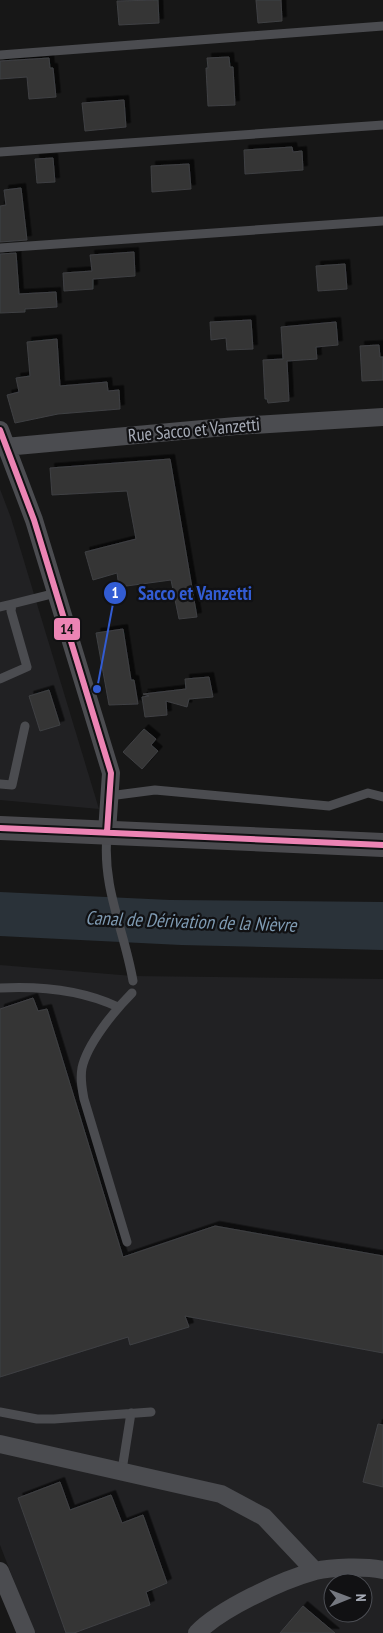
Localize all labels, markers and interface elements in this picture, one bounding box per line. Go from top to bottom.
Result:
street label: Rue Sacco et Vanzetti [127,412,261,447]
callout: Sacco et Vanzetti [103,576,262,610]
text: Sacco et Vanzetti [138,581,252,605]
text: 1 [111,583,119,602]
line badge: 14 [53,617,81,641]
text: 14 [60,620,74,638]
water label: Canal de Dérivation de la Nièvre [85,905,298,937]
north arrow [323,1573,373,1623]
text: N [352,1594,370,1602]

